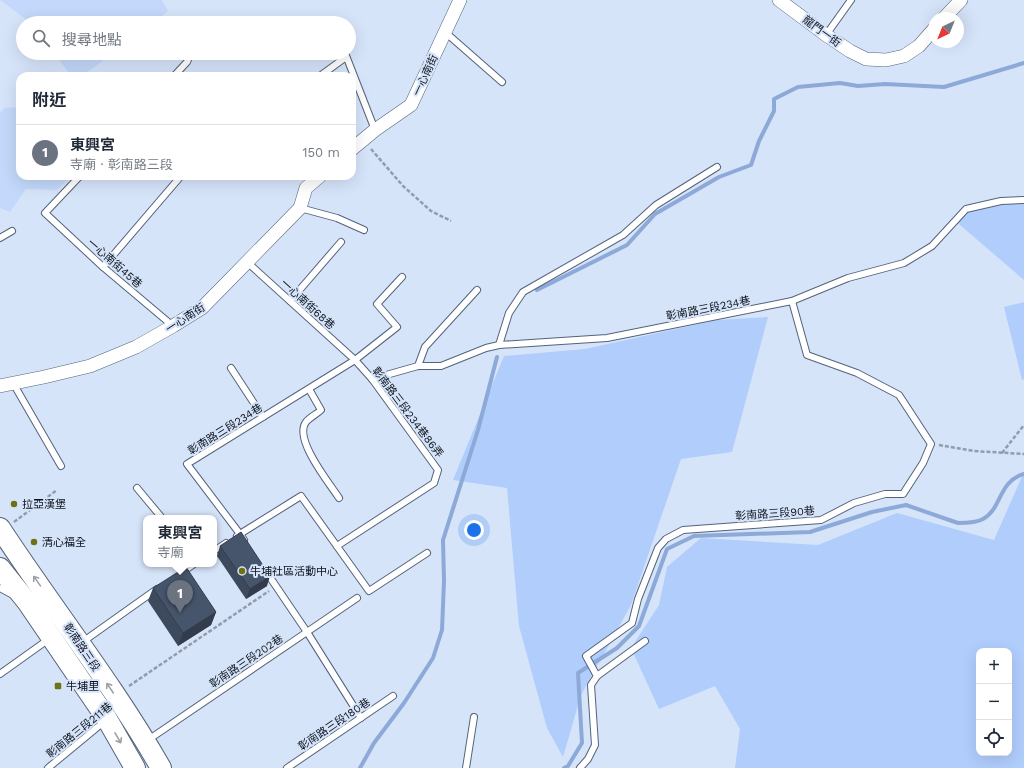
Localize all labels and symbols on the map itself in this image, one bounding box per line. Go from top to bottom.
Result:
north arrow [928,12,964,48]
street label: 龍門一街 [800,13,843,50]
street label: 一心南街 [410,53,441,98]
street label: 一心南街45巷 [85,236,145,291]
street label: 一心南街68巷 [278,277,337,332]
street label: 彰南路三段234巷 [665,294,751,323]
street label: 一心南街 [163,301,207,336]
street label: 彰南路三段234巷86弄 [369,364,446,460]
street label: 彰南路三段234巷 [186,401,265,458]
place label: 拉亞漢堡 [22,498,66,511]
marker: 拉亞漢堡 [9,499,19,509]
street label: 彰南路三段90巷 [735,504,815,523]
your location [464,520,484,540]
place label: 清心福全 [42,536,86,549]
marker: 清心福全 [29,537,39,547]
place label: 牛埔社區活動中心 [250,565,338,578]
marker: 牛埔社區活動中心 [237,566,247,576]
one-way arrow [33,575,41,586]
pin: 1 [167,580,193,613]
street label: 彰南路三段 [61,621,102,674]
street label: 彰南路三段202巷 [207,632,285,691]
place label: 牛埔里 [66,680,99,693]
marker: 牛埔里 [53,681,63,691]
one-way arrow [106,683,114,694]
street label: 彰南路三段180巷 [296,696,373,753]
street label: 彰南路三段211巷 [44,700,115,761]
one-way arrow [114,732,122,744]

